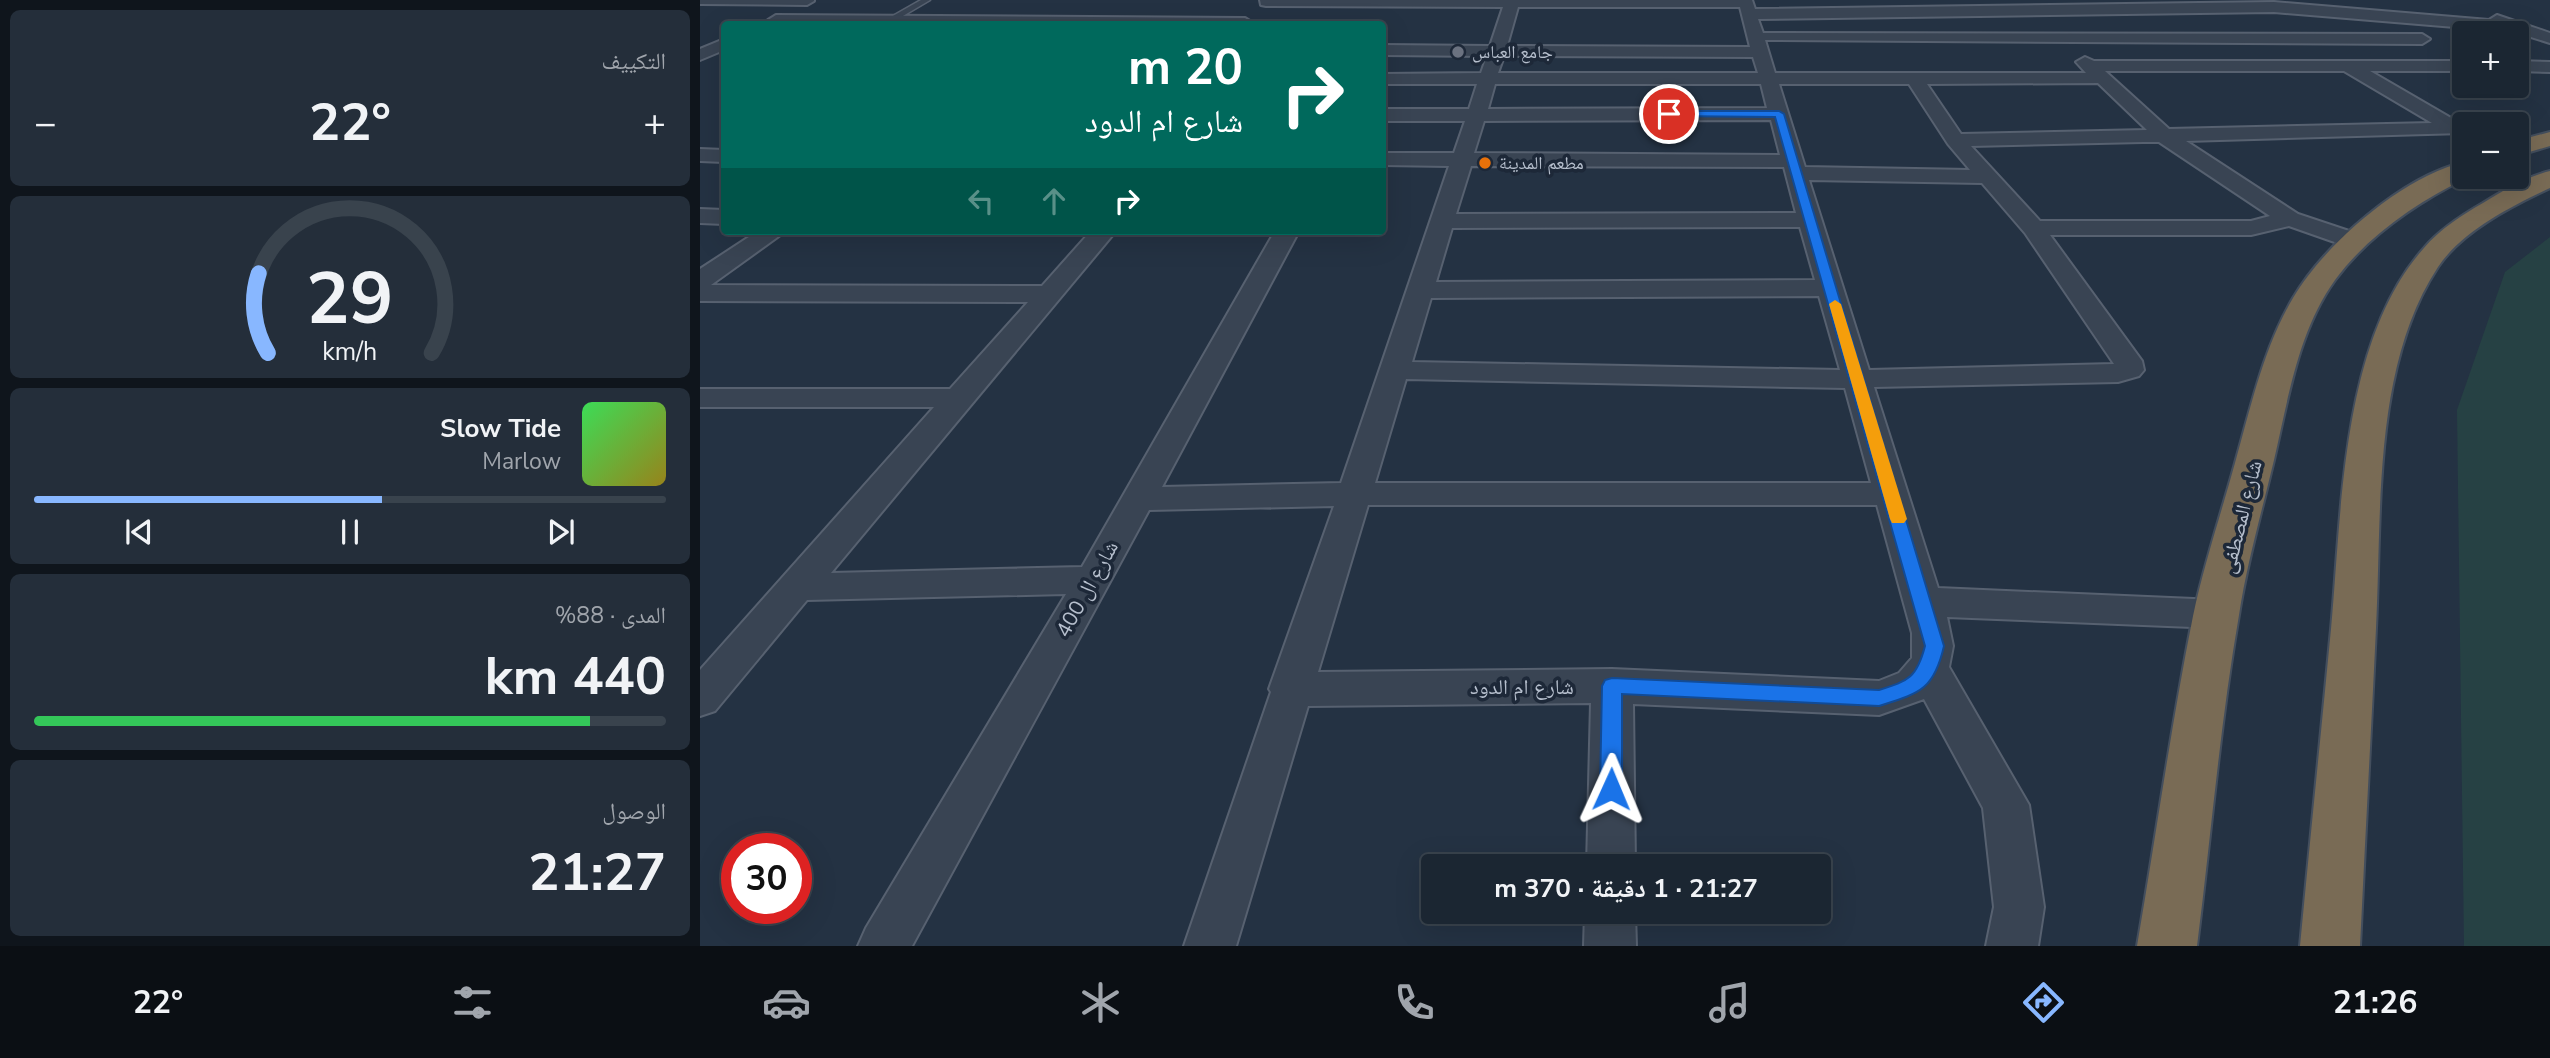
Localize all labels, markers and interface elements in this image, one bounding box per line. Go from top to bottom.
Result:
map controls [2452,21,2529,189]
button: + [2452,21,2529,98]
text: 20 m [1128,34,1243,101]
place label: جامع العباس [1472,40,1553,64]
marker: جامع العباس [1450,44,1466,60]
text: التكييف [601,46,666,77]
icon: right [1267,49,1358,140]
pin [1639,84,1699,144]
text: 22° [309,87,391,158]
icon: arrive [1650,95,1688,133]
text: − [34,98,57,149]
text: + [643,98,666,149]
text: شارع ام الدود [1085,100,1243,143]
button: − [2452,112,2529,189]
place label: مطعم المدينة [1499,151,1584,175]
marker: مطعم المدينة [1477,155,1493,171]
icon: left [962,182,1000,220]
icon: ahead [1035,182,1073,220]
icon: right [1108,182,1146,220]
text: 29 [306,249,394,349]
text: km/h [322,335,378,369]
text: Slow Tide [440,411,561,446]
text: Marlow [482,446,561,477]
street label: شارع المصطفى [2213,458,2269,576]
icon: previous [120,513,158,551]
icon: pause [331,513,369,551]
icon: next [542,513,580,551]
street label: شارع ال 400 [1049,536,1125,642]
text: المدى · 88% [555,600,666,631]
text: 440 km [485,641,666,712]
street label: شارع ام الدود [1470,673,1574,701]
position arrow [1574,752,1648,826]
text: الوصول [602,796,666,827]
speed limit sign: 30 [721,833,812,924]
text: 21:27 [528,837,666,908]
text: 21:27 · 1 دقيقة · 370 m [1494,871,1758,906]
icon: filters [448,978,497,1027]
icon: car [762,978,811,1027]
icon: climate [1076,978,1125,1027]
icon: phone [1390,978,1439,1027]
icon: music [1705,978,1754,1027]
icon: directions [2019,978,2068,1027]
text: 22° [133,981,183,1024]
text: 21:26 [2333,981,2417,1024]

